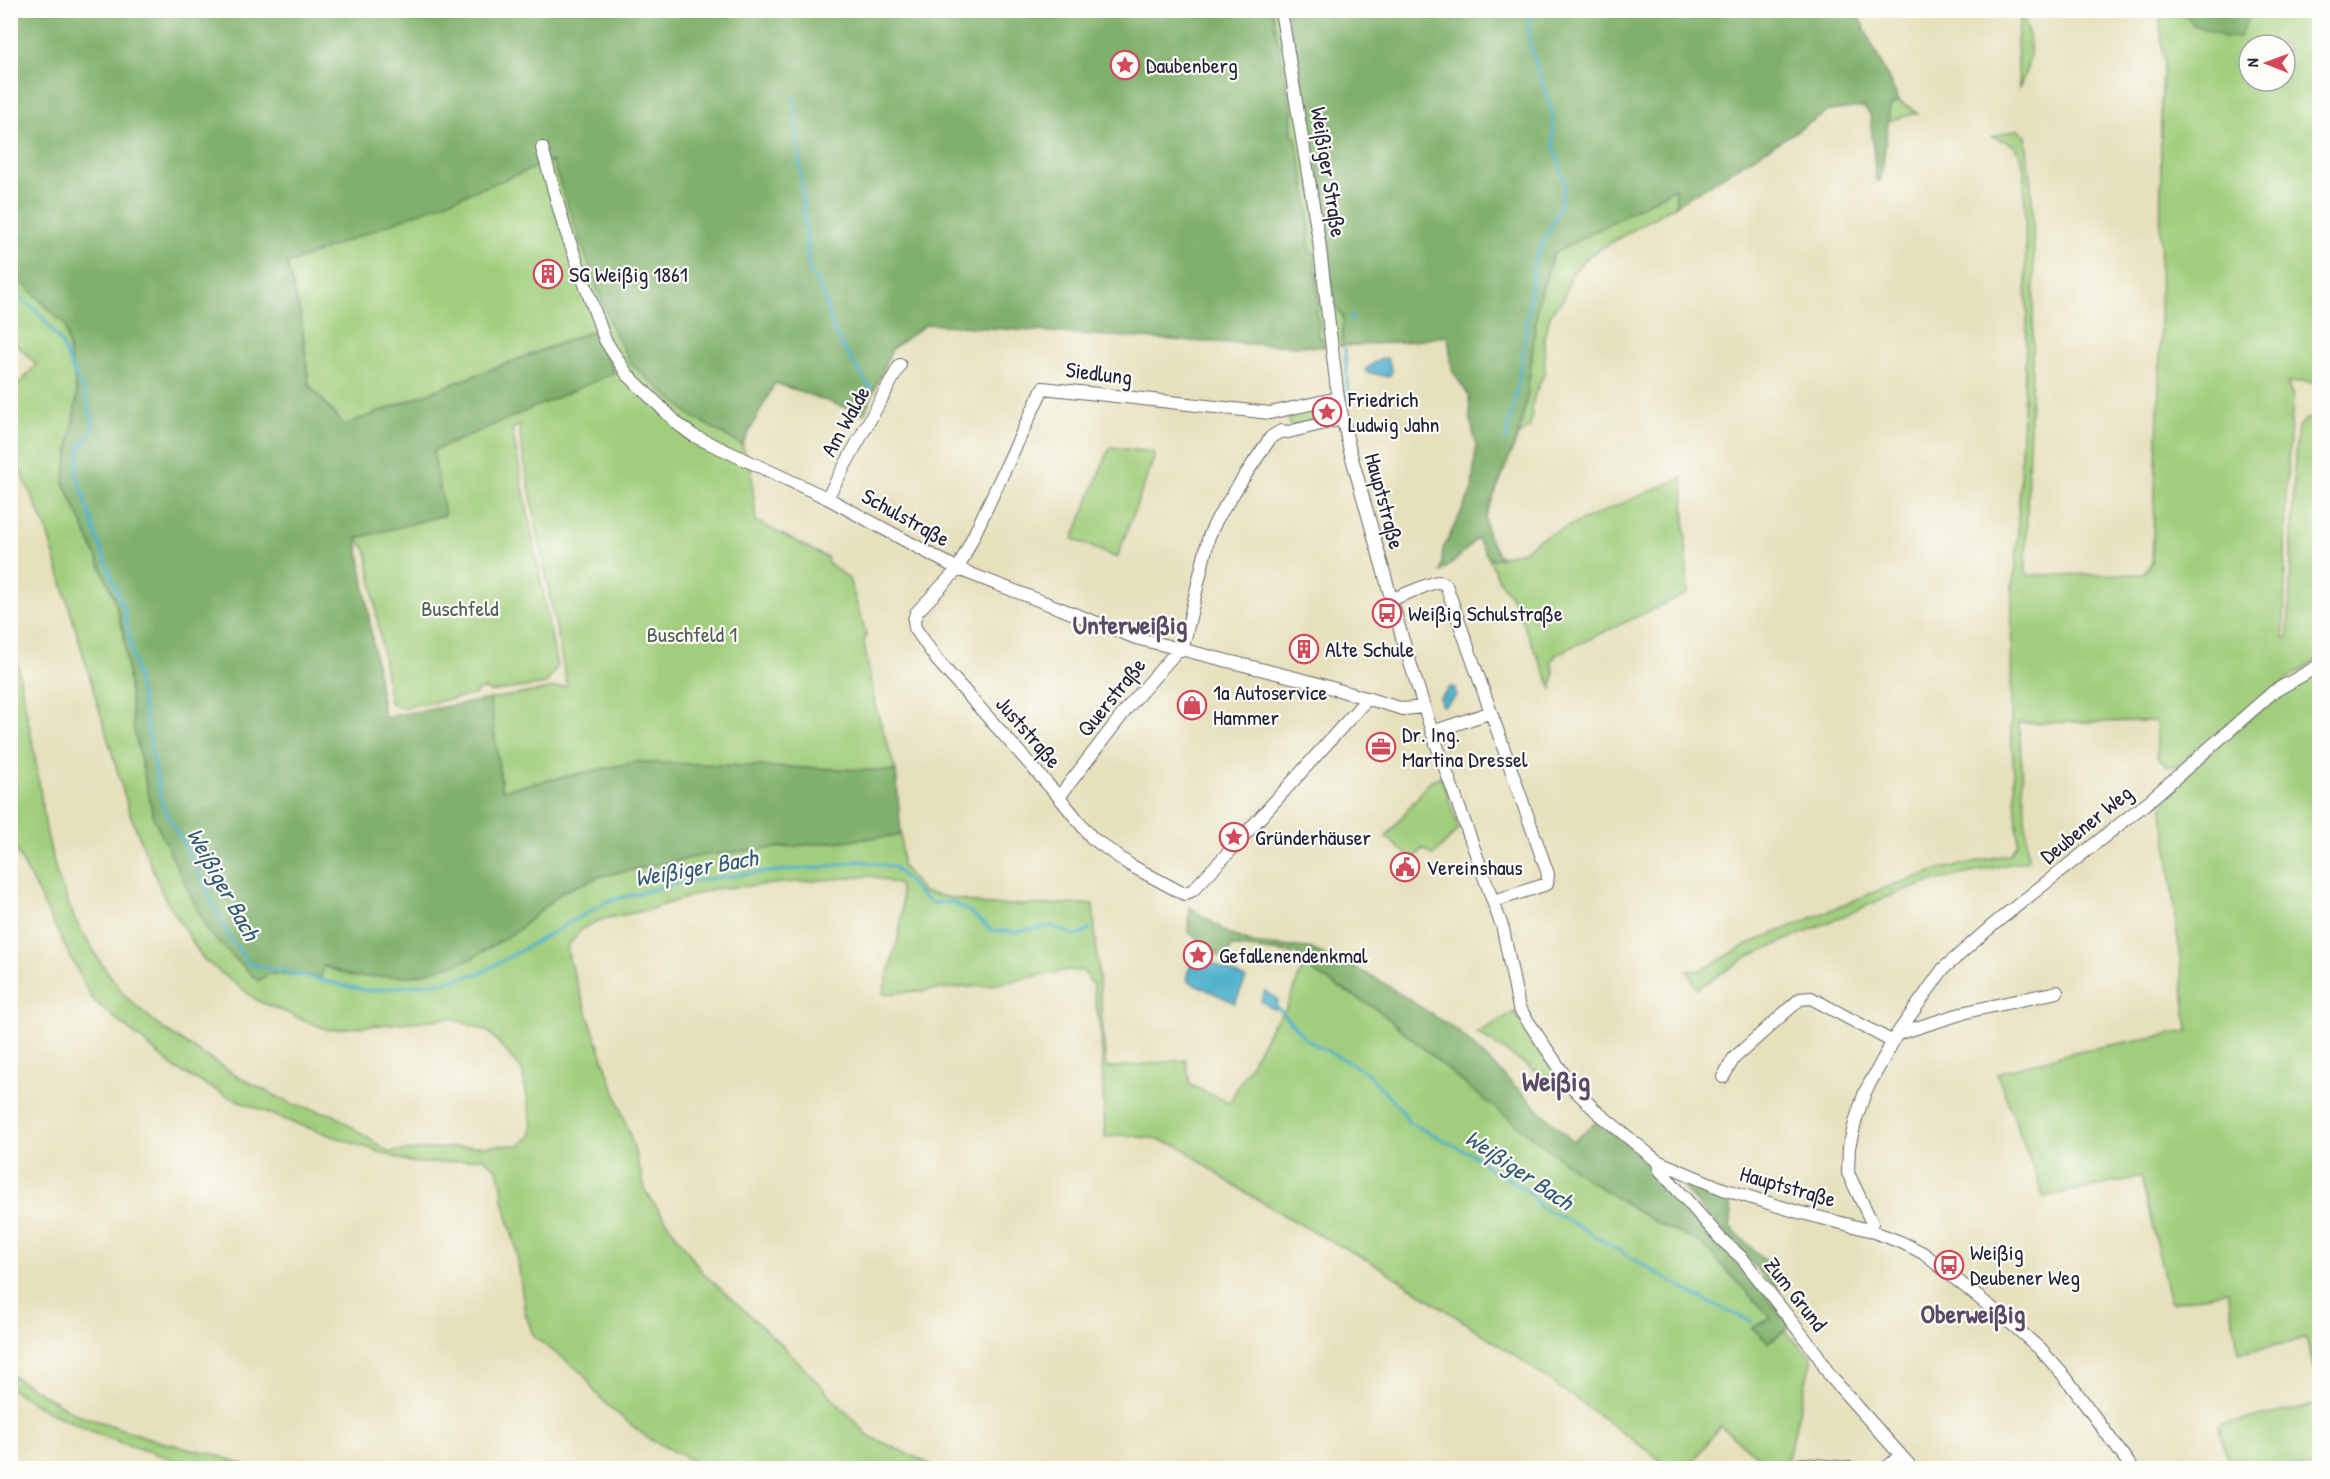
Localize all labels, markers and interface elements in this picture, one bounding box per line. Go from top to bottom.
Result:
north arrow [2237,33,2297,93]
place icon: Daubenberg [1109,49,1141,81]
place label: Daubenberg [1146,50,1238,80]
text: N [2241,58,2263,67]
street label: Weißiger Straße [1304,105,1354,239]
building icon: SG Weißig 1861 [532,258,564,290]
place label: SG Weißig 1861 [569,259,688,289]
street label: Siedlung [1064,354,1134,392]
street label: Am Walde [813,380,877,462]
place label: Friedrich Ludwig Jahn [1347,384,1439,439]
place icon: Friedrich Ludwig Jahn [1311,396,1343,428]
street label: Hauptstraße [1358,450,1412,553]
street label: Schulstraße [857,481,955,554]
park label: Buschfeld [421,593,499,623]
bus stop icon: Weißig Schulstraße [1371,597,1403,629]
place label: Weißig Schulstraße [1408,598,1563,628]
district label: Unterweißig [1073,607,1188,643]
park label: Buschfeld 1 [647,619,737,649]
building icon: Alte Schule [1288,633,1320,665]
place label: Alte Schule [1325,634,1414,664]
street label: Querstraße [1070,651,1152,743]
place label: 1a Autoservice Hammer [1213,677,1328,732]
shop icon: 1a Autoservice Hammer [1176,689,1208,721]
street label: Juststraße [989,690,1069,775]
place label: Dr. Ing. Martina Dressel [1402,719,1528,774]
office icon: Dr. Ing. Martina Dressel [1365,731,1397,763]
street label: Deubener Weg [2034,778,2138,870]
place icon: Gründerhäuser [1218,821,1250,853]
water label: Weißiger Bach [179,822,269,948]
place label: Gründerhäuser [1255,822,1371,852]
water label: Weißiger Bach [632,840,762,895]
public building icon: Vereinshaus [1389,851,1421,883]
place label: Vereinshaus [1426,852,1523,882]
place icon: Gefallenendenkmal [1182,939,1214,971]
place label: Gefallenendenkmal [1219,940,1368,970]
district label: Weißig [1522,1062,1590,1101]
water label: Weißiger Bach [1459,1121,1581,1219]
street label: Hauptstraße [1737,1158,1840,1214]
place label: Weißig Deubener Weg [1970,1237,2080,1292]
bus stop icon: Weißig Deubener Weg [1933,1249,1965,1281]
street label: Zum Grund [1758,1251,1835,1338]
district label: Oberweißig [1921,1296,2026,1332]

